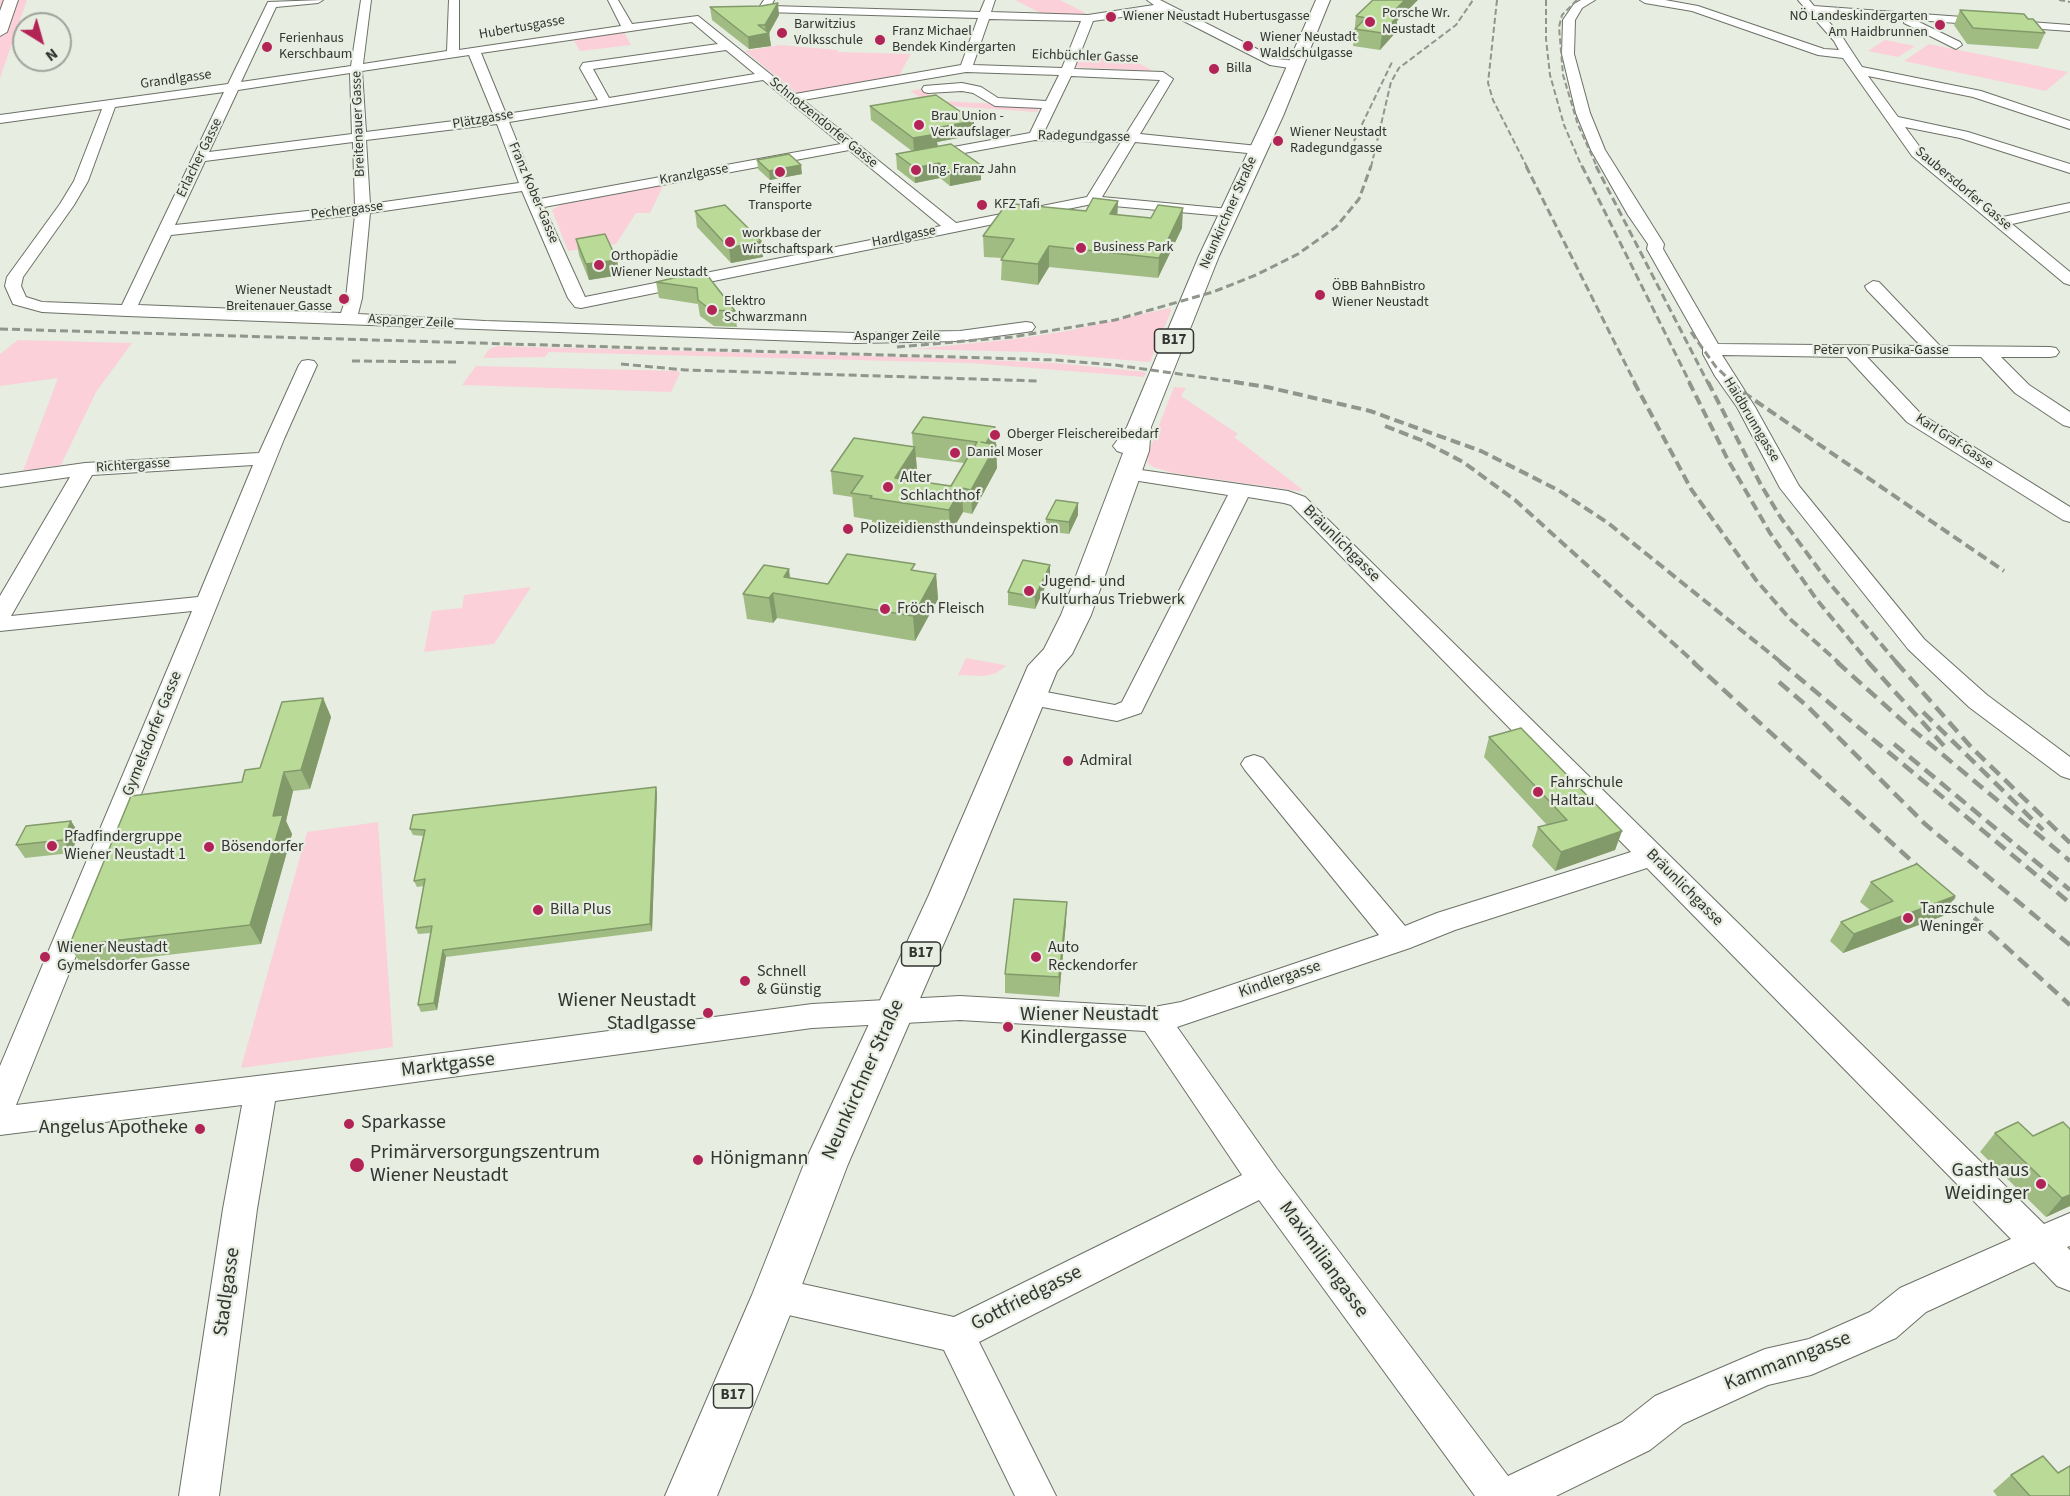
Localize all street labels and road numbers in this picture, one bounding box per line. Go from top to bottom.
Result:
street label: Hubertusgasse [478,12,566,44]
street label: Eichbüchler Gasse [1031,47,1139,67]
street label: Grandlgasse [139,67,213,93]
street label: Breitenauer Gasse [349,71,369,177]
street label: Schnotzendorfer Gasse [765,74,881,172]
street label: Plätzgasse [451,106,515,134]
street label: Erlacher Gasse [174,116,226,200]
street label: Radegundgasse [1038,128,1130,146]
street label: Franz Kober-Gasse [504,140,562,246]
street label: Saubersdorfer Gasse [1911,144,2015,234]
street label: Neunkirchner Straße [1197,154,1261,272]
street label: Kranzlgasse [658,161,730,189]
street label: Pechergasse [310,198,384,224]
street label: Hardlgasse [871,223,937,251]
street label: Aspanger Zeile [368,311,454,333]
street label: Aspanger Zeile [854,329,940,345]
road number: B17 [1154,329,1194,353]
street label: Peter von Pusika-Gasse [1813,343,1949,359]
street label: Haidbrunngasse [1719,375,1783,465]
street label: Karl Graf-Gasse [1912,411,1996,473]
street label: Richtergasse [95,455,171,477]
street label: Bräunlichgasse [1298,501,1384,587]
street label: Gymelsdorfer Gasse [119,669,187,799]
street label: Bräunlichgasse [1641,845,1727,931]
road number: B17 [902,942,940,966]
street label: Kindlergasse [1236,957,1324,1003]
street label: Neunkirchner Straße [818,996,910,1164]
street label: Marktgasse [400,1048,496,1084]
street label: Maximiliangasse [1273,1197,1373,1323]
street label: Stadlgasse [210,1246,246,1338]
street label: Gottfriedgasse [968,1261,1086,1337]
street label: Kammanngasse [1721,1327,1855,1397]
road number: B17 [714,1384,752,1408]

